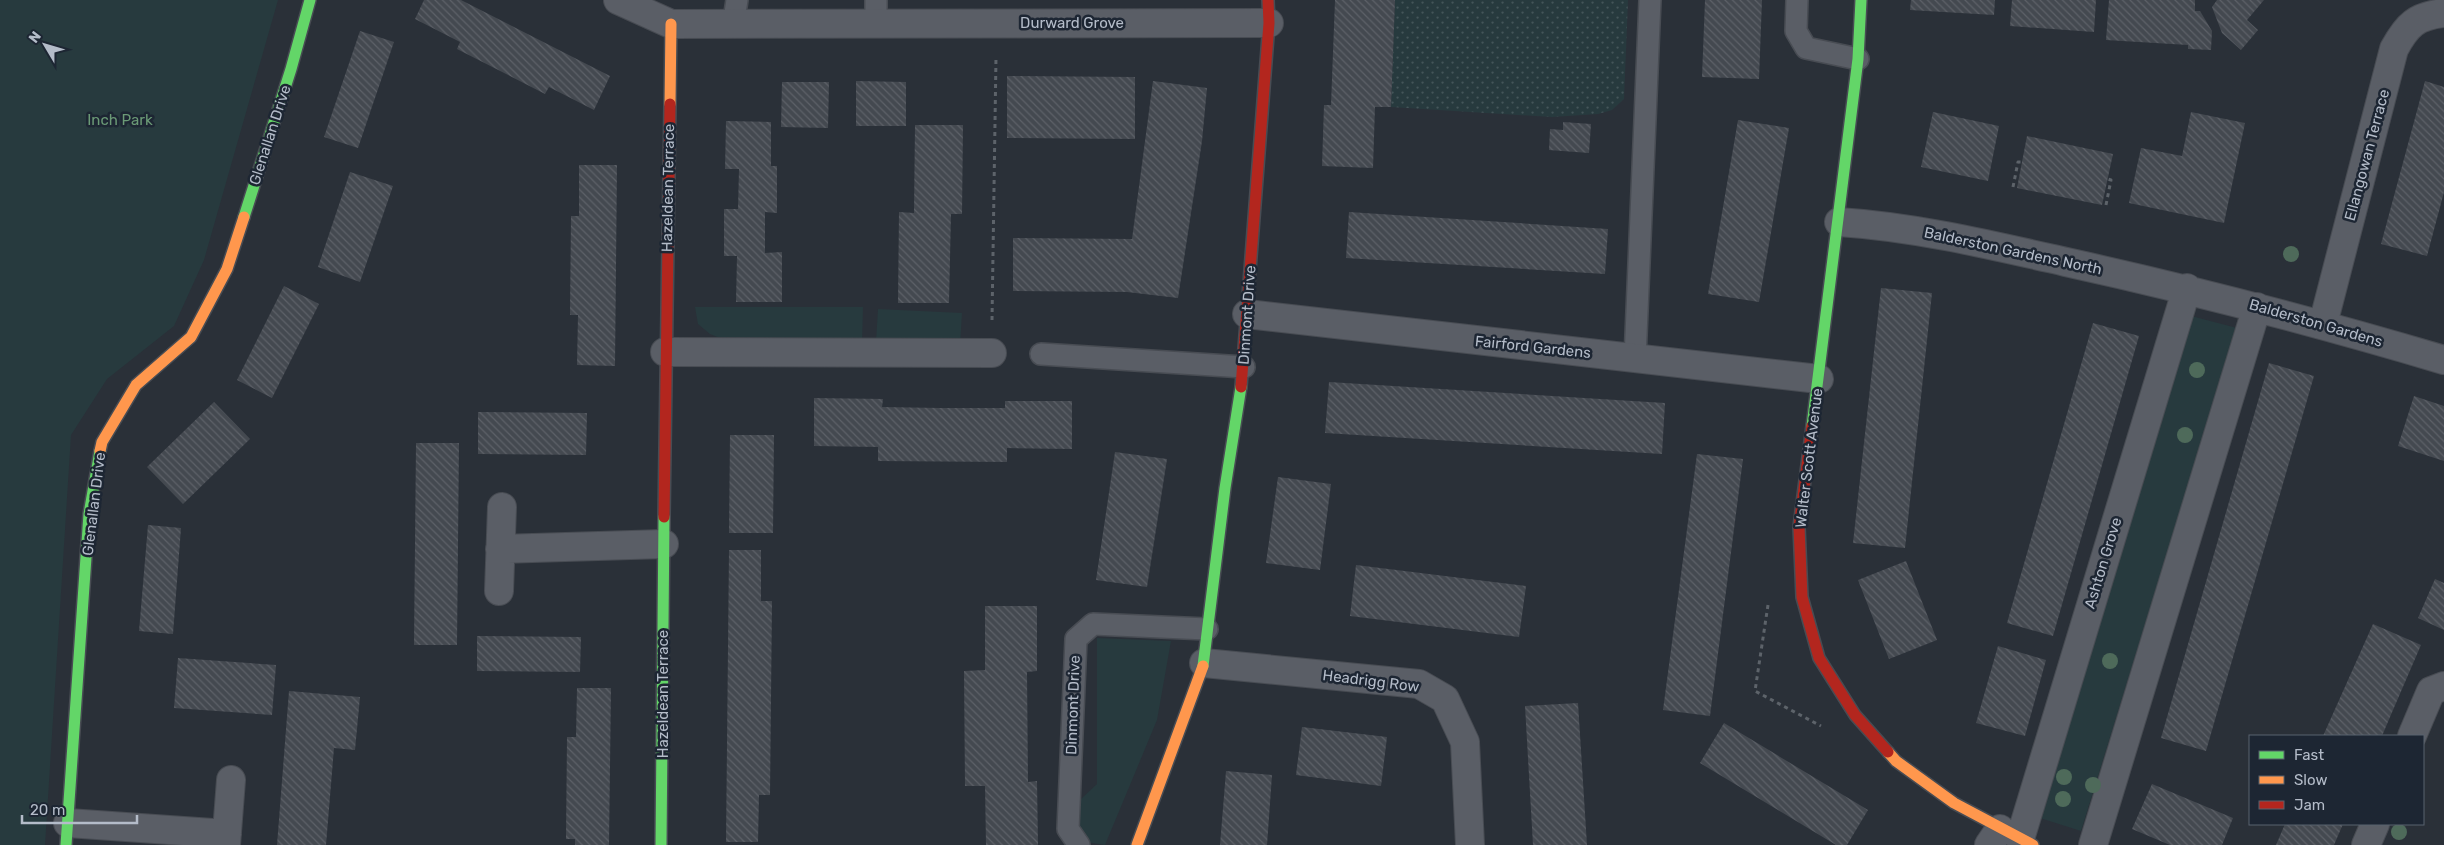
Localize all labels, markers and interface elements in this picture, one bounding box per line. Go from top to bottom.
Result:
street label: Durward Grove [1020,14,1124,32]
north arrow [20,20,70,70]
text: N [25,28,45,47]
street label: Glenallan Drive [245,83,295,187]
street label: Ellangowan Terrace [2341,87,2393,223]
park label: Inch Park [87,111,153,129]
street label: Hazeldean Terrace [658,124,678,252]
street label: Balderston Gardens North [1922,223,2104,279]
street label: Dinmont Drive [1235,265,1259,365]
street label: Balderston Gardens [2247,295,2385,351]
street label: Fairford Gardens [1474,332,1592,362]
street label: Walter Scott Avenue [1791,387,1827,529]
street label: Glenallan Drive [79,451,109,557]
street label: Ashton Grove [2081,515,2125,611]
street label: Hazeldean Terrace [654,630,672,758]
street label: Dinmont Drive [1062,655,1084,755]
street label: Headrigg Row [1322,666,1420,696]
legend [2249,735,2424,825]
text: Fast [2294,746,2324,764]
text: Slow [2294,771,2327,789]
scale bar [22,792,138,824]
text: Jam [2294,796,2325,814]
text: 20 m [30,801,65,819]

